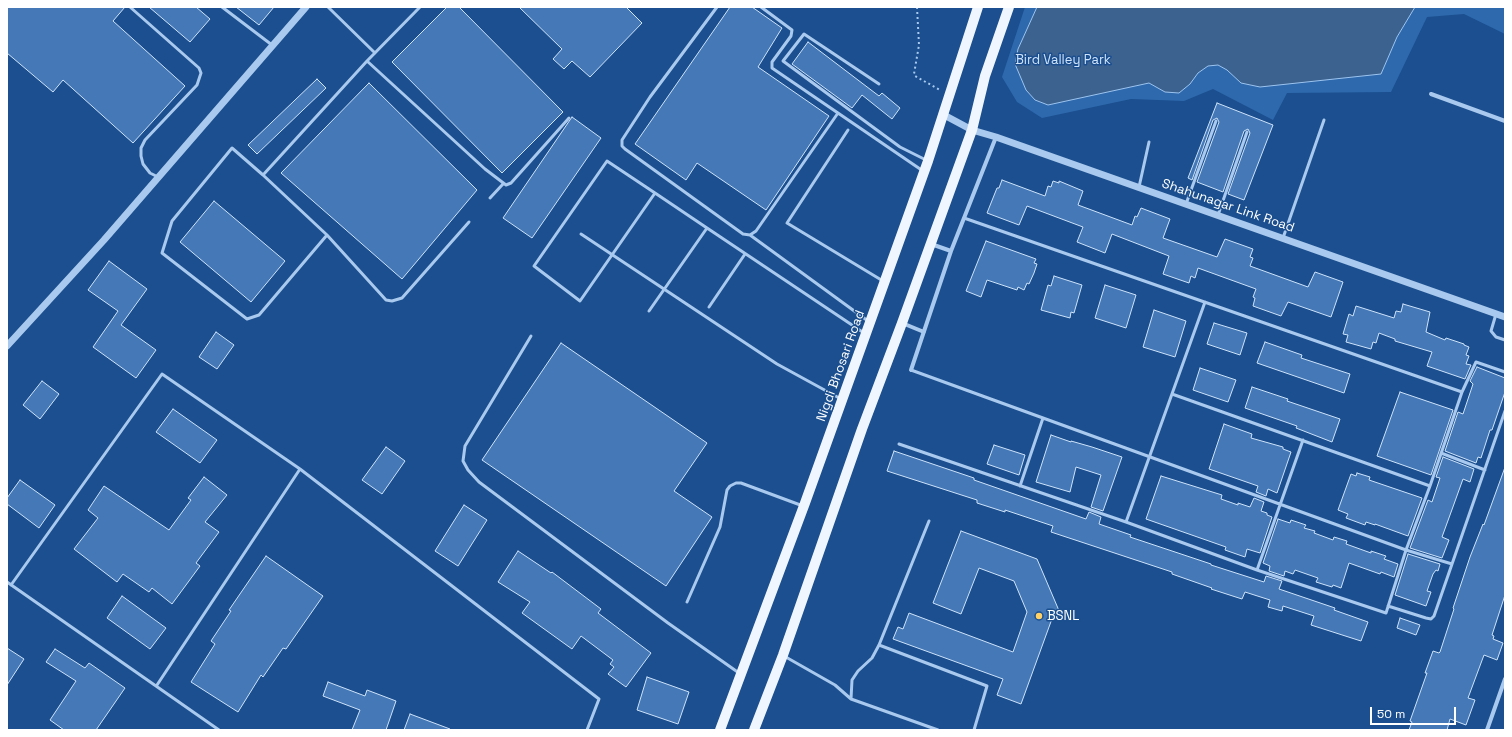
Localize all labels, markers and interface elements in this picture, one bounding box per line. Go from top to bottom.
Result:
park label: Bird Valley Park [1015,52,1111,68]
street label: Shahunagar Link Road [1160,176,1296,236]
street label: Nigdi Bhosari Road [814,308,868,424]
place label: BSNL [1047,608,1079,624]
marker: BSNL [1034,611,1044,621]
scale bar [1372,699,1458,725]
text: 50 m [1377,706,1405,722]

